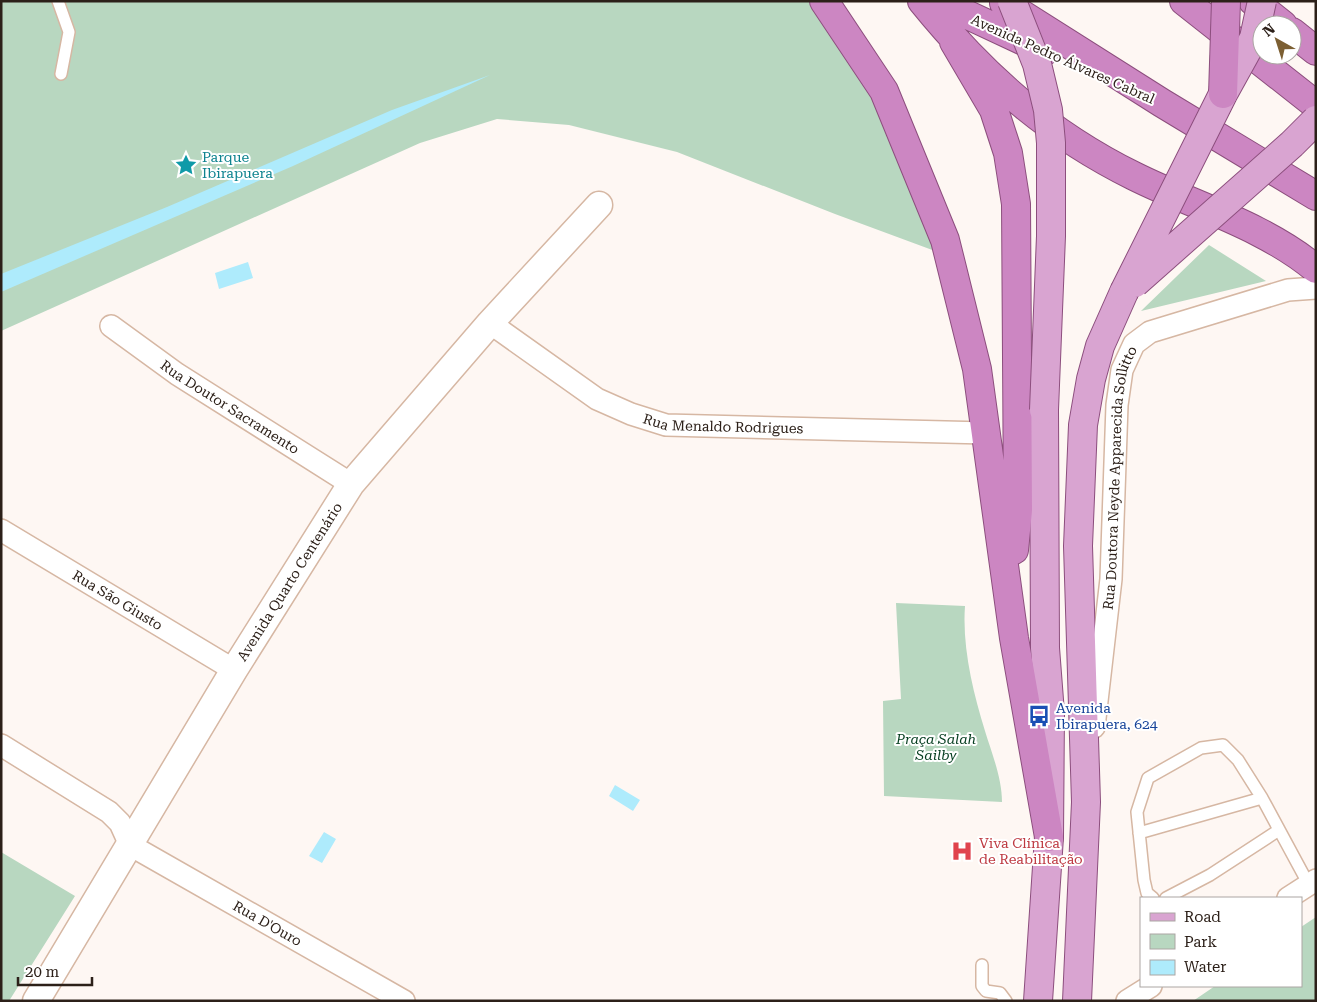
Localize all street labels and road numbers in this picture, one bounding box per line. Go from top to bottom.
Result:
street label: Avenida Pedro Álvares Cabral [969,11,1158,107]
street label: Rua Doutora Neyde Apparecida Sollitto [1100,343,1140,611]
street label: Rua Doutor Sacramento [158,357,302,457]
street label: Rua Menaldo Rodrigues [641,410,804,436]
street label: Avenida Quarto Centenário [234,499,345,664]
street label: Rua São Giusto [70,567,165,633]
street label: Rua D'Ouro [230,897,305,949]

